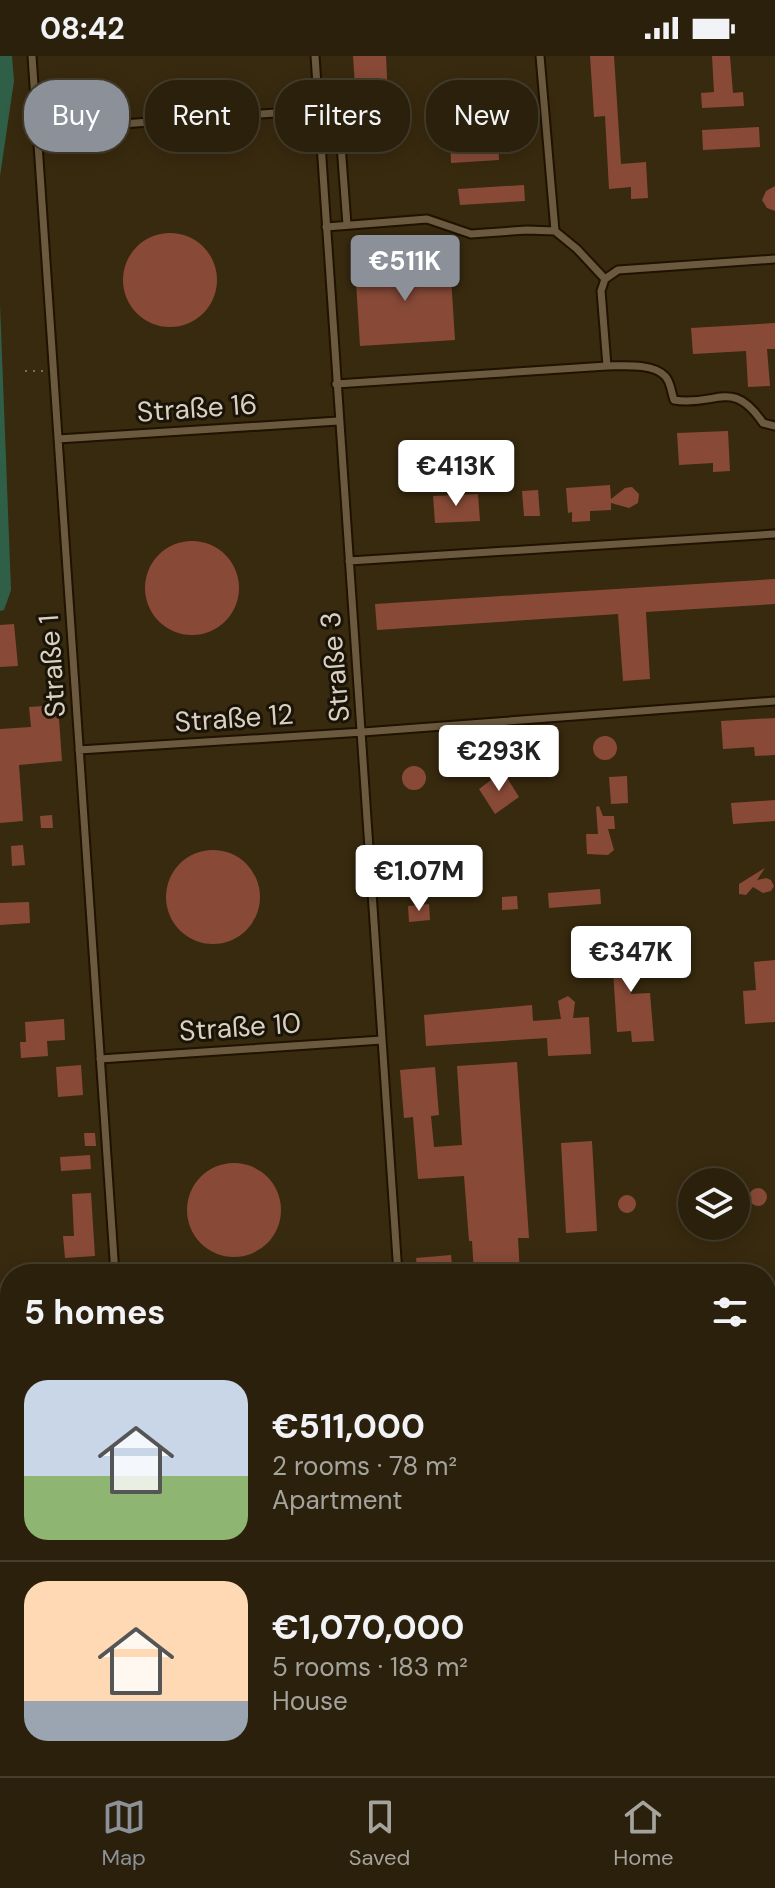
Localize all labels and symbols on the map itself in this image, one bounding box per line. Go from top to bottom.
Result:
pin: €511K [349,235,461,303]
street label: Straße 16 [136,385,258,431]
pin: €413K [400,440,512,508]
street label: Straße 3 [312,610,358,724]
street label: Straße 1 [30,613,74,719]
street label: Straße 12 [173,695,295,741]
pin: €293K [443,725,555,793]
pin: €1.07M [354,845,484,913]
pin: €347K [575,926,687,994]
street label: Straße 10 [178,1004,302,1050]

